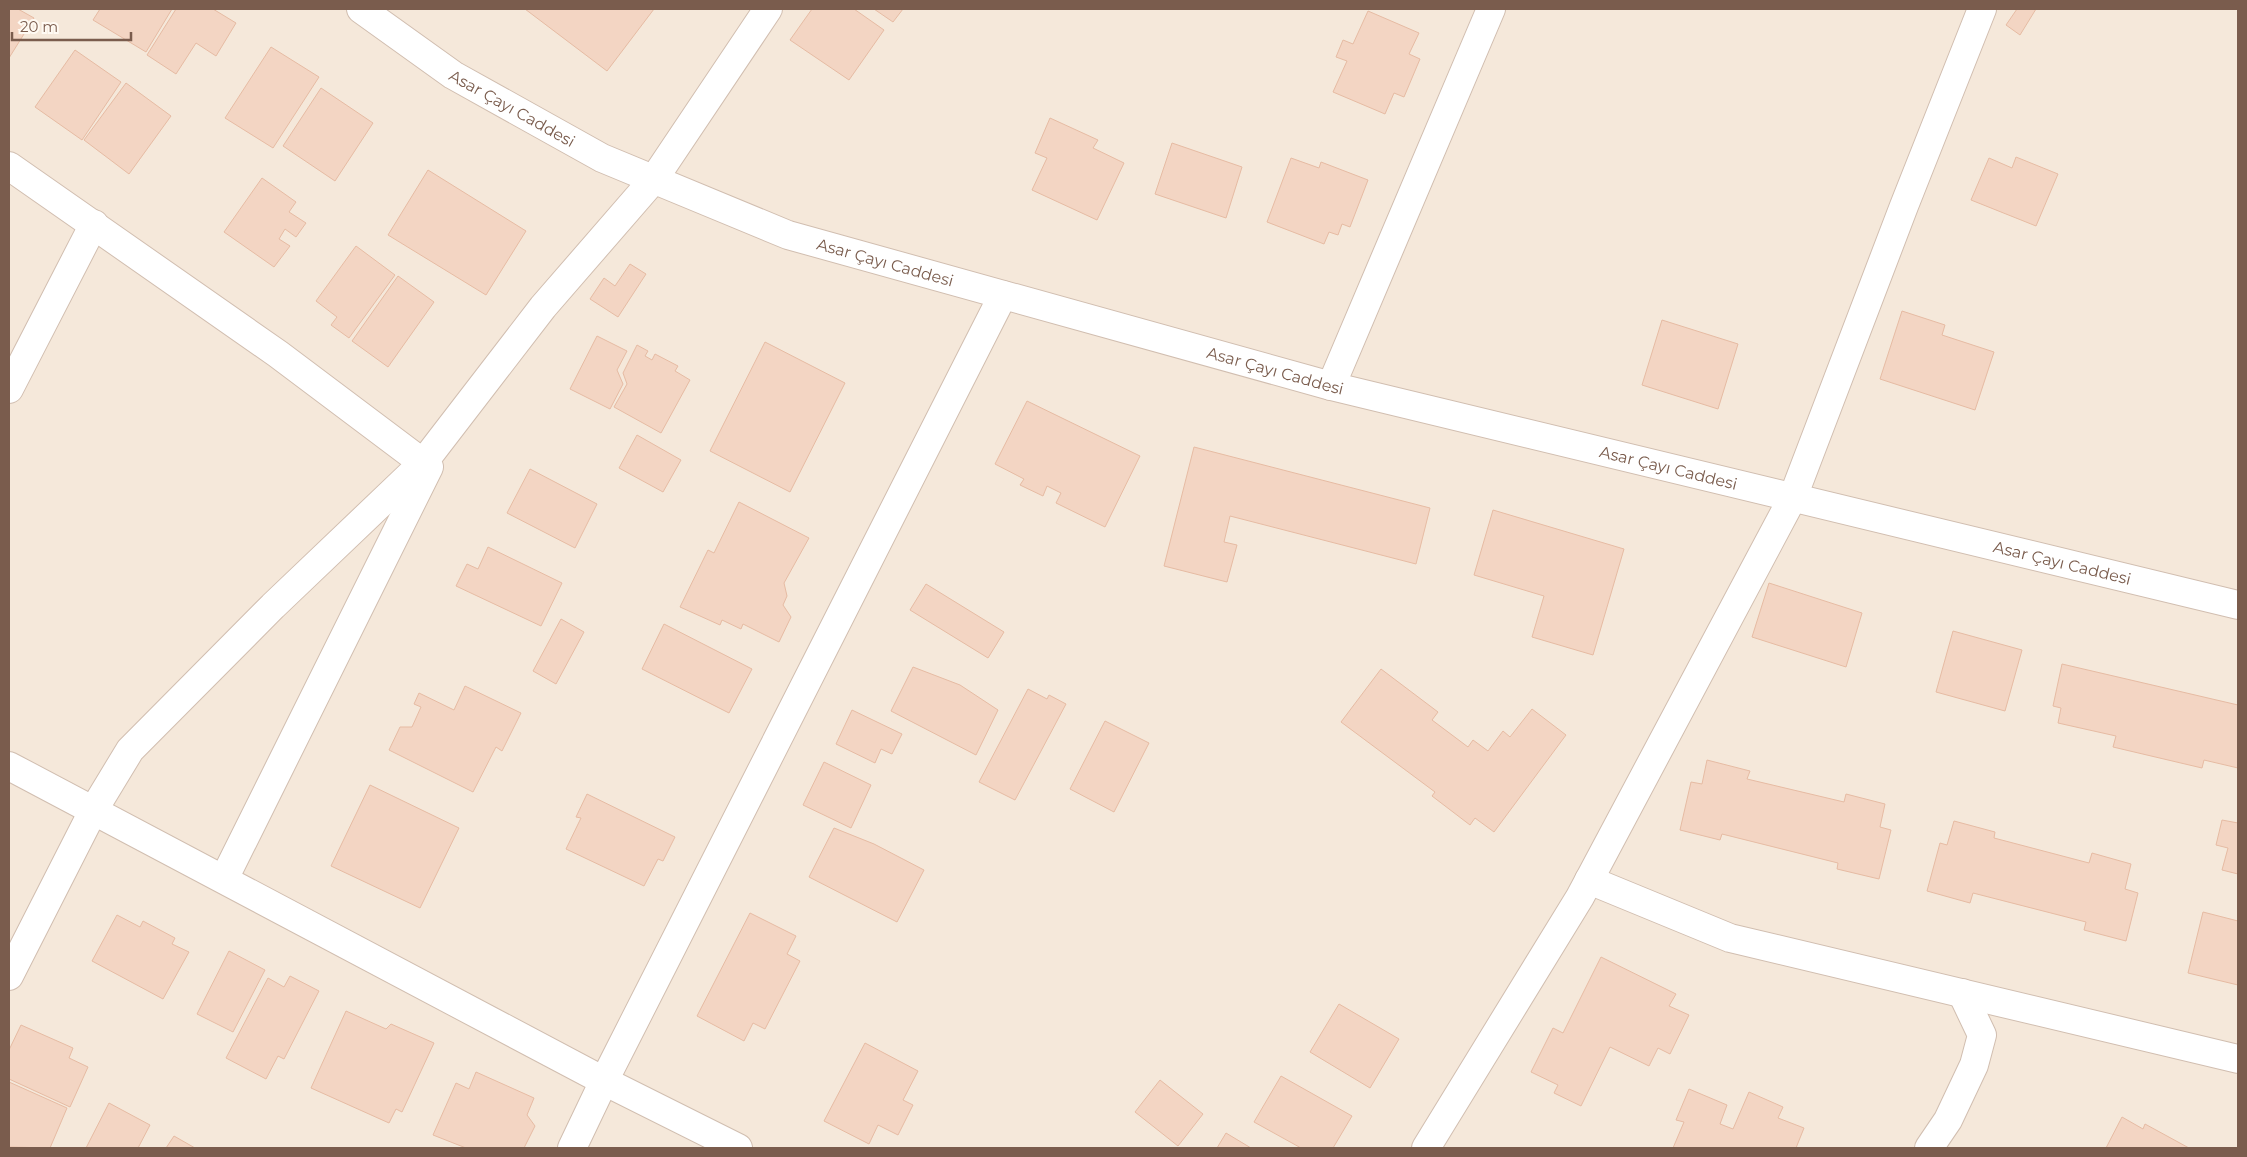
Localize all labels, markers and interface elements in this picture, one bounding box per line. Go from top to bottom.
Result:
scale bar [12,10,131,42]
text: 20 m [20,17,58,36]
street label: Asar Çayı Caddesi [446,65,578,151]
street label: Asar Çayı Caddesi [815,234,956,290]
street label: Asar Çayı Caddesi [1205,342,1346,398]
street label: Asar Çayı Caddesi [1598,442,1739,493]
street label: Asar Çayı Caddesi [1991,537,2133,588]

